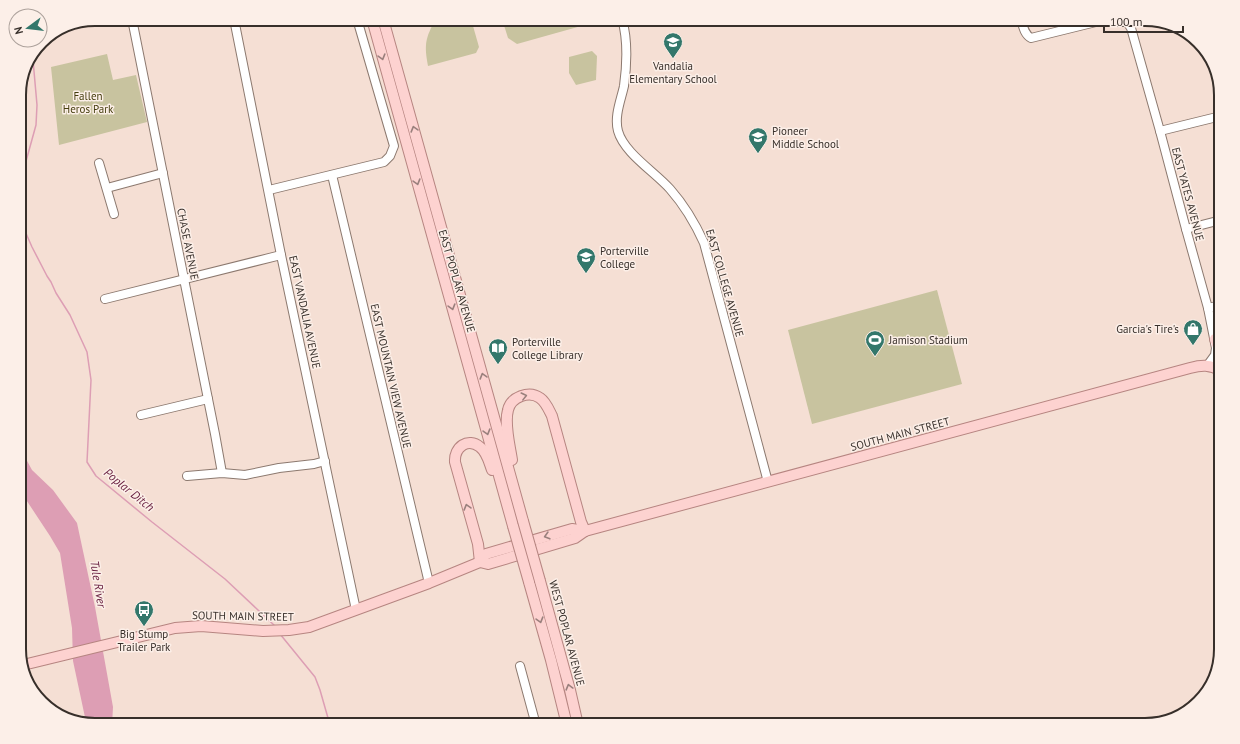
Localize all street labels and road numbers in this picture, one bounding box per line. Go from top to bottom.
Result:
street label: EAST YATES AVENUE [1169,146,1207,243]
street label: CHASE AVENUE [174,207,202,281]
street label: EAST POPLAR AVENUE [436,228,478,334]
street label: EAST COLLEGE AVENUE [703,228,747,339]
street label: EAST VANDALIA AVENUE [286,254,324,370]
street label: EAST MOUNTAIN VIEW AVENUE [368,302,414,450]
street label: SOUTH MAIN STREET [849,414,951,454]
street label: WEST POPLAR AVENUE [546,579,588,688]
street label: SOUTH MAIN STREET [192,608,294,624]

